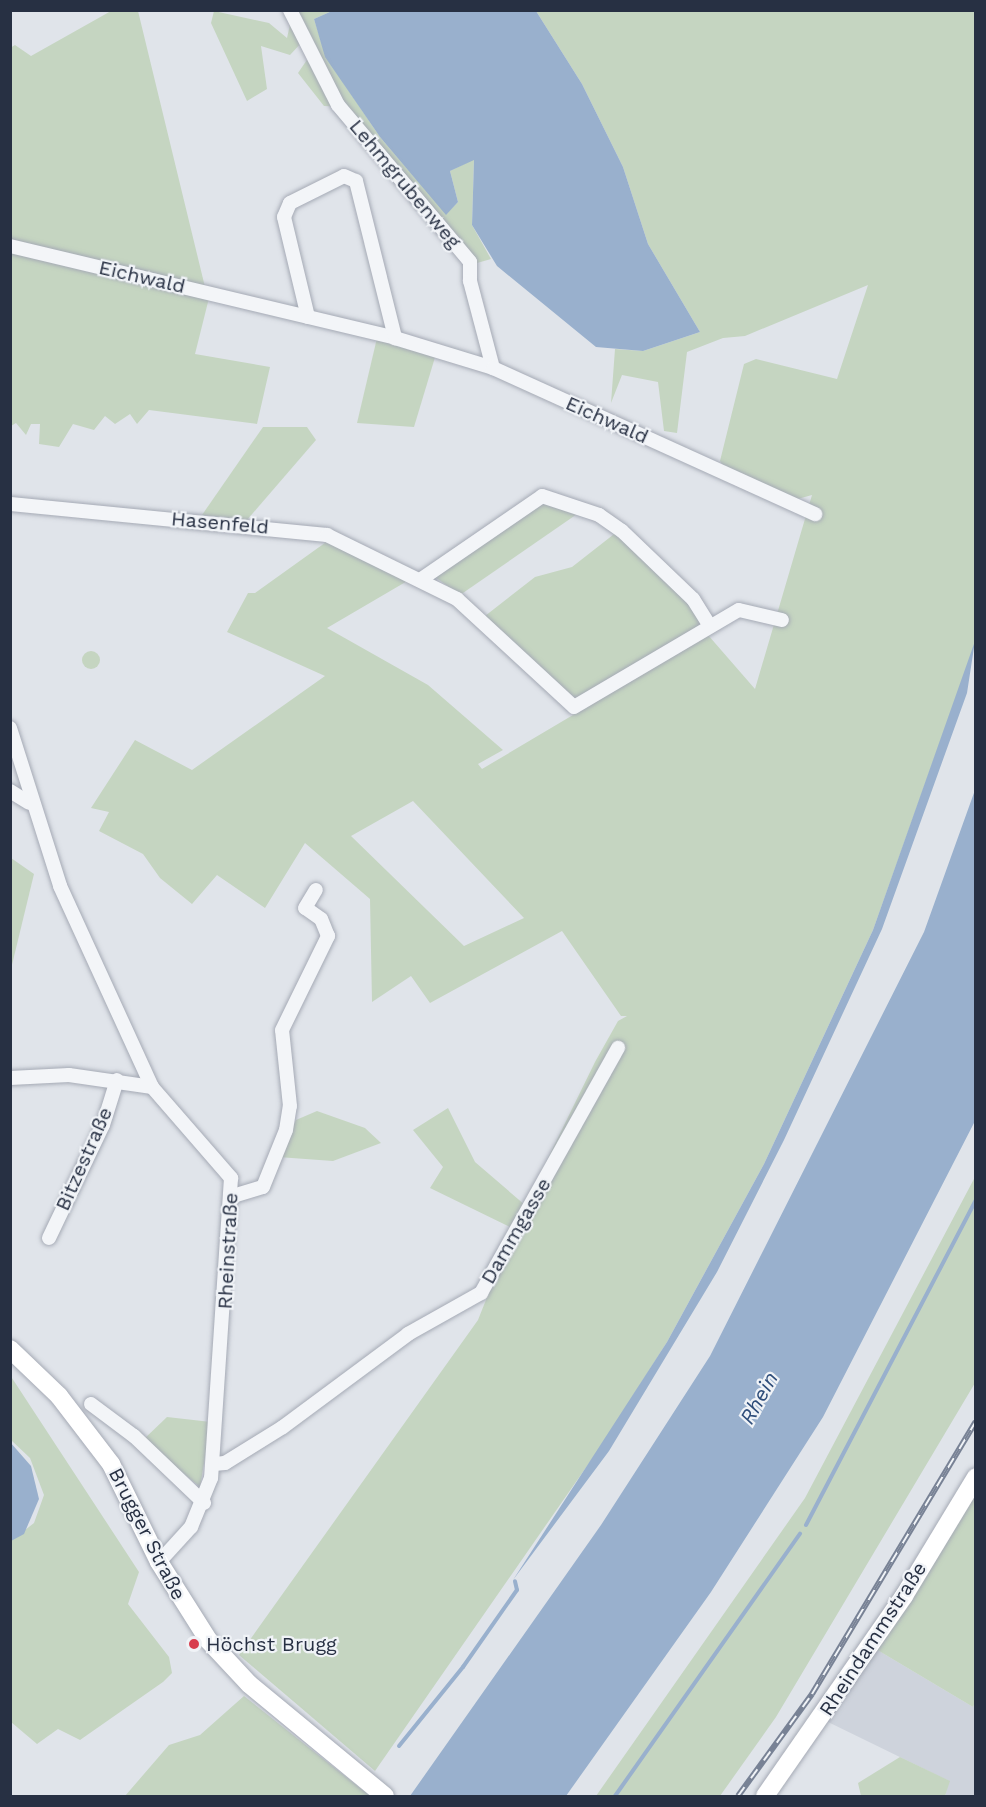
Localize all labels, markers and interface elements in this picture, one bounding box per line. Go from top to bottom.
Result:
street label: Lehmgrubenweg [344,115,466,253]
street label: Eichwald [96,255,188,299]
street label: Eichwald [562,391,652,449]
street label: Hasenfeld [170,507,270,539]
street label: Bitzestraße [51,1103,117,1215]
street label: Dammgasse [476,1174,556,1288]
street label: Rheinstraße [213,1192,243,1310]
water label: Rhein [734,1367,784,1429]
street label: Brugger Straße [103,1464,191,1604]
street label: Rheindammstraße [814,1557,932,1721]
place label: Höchst Brugg [206,1632,337,1656]
marker: Höchst Brugg [187,1637,201,1651]

